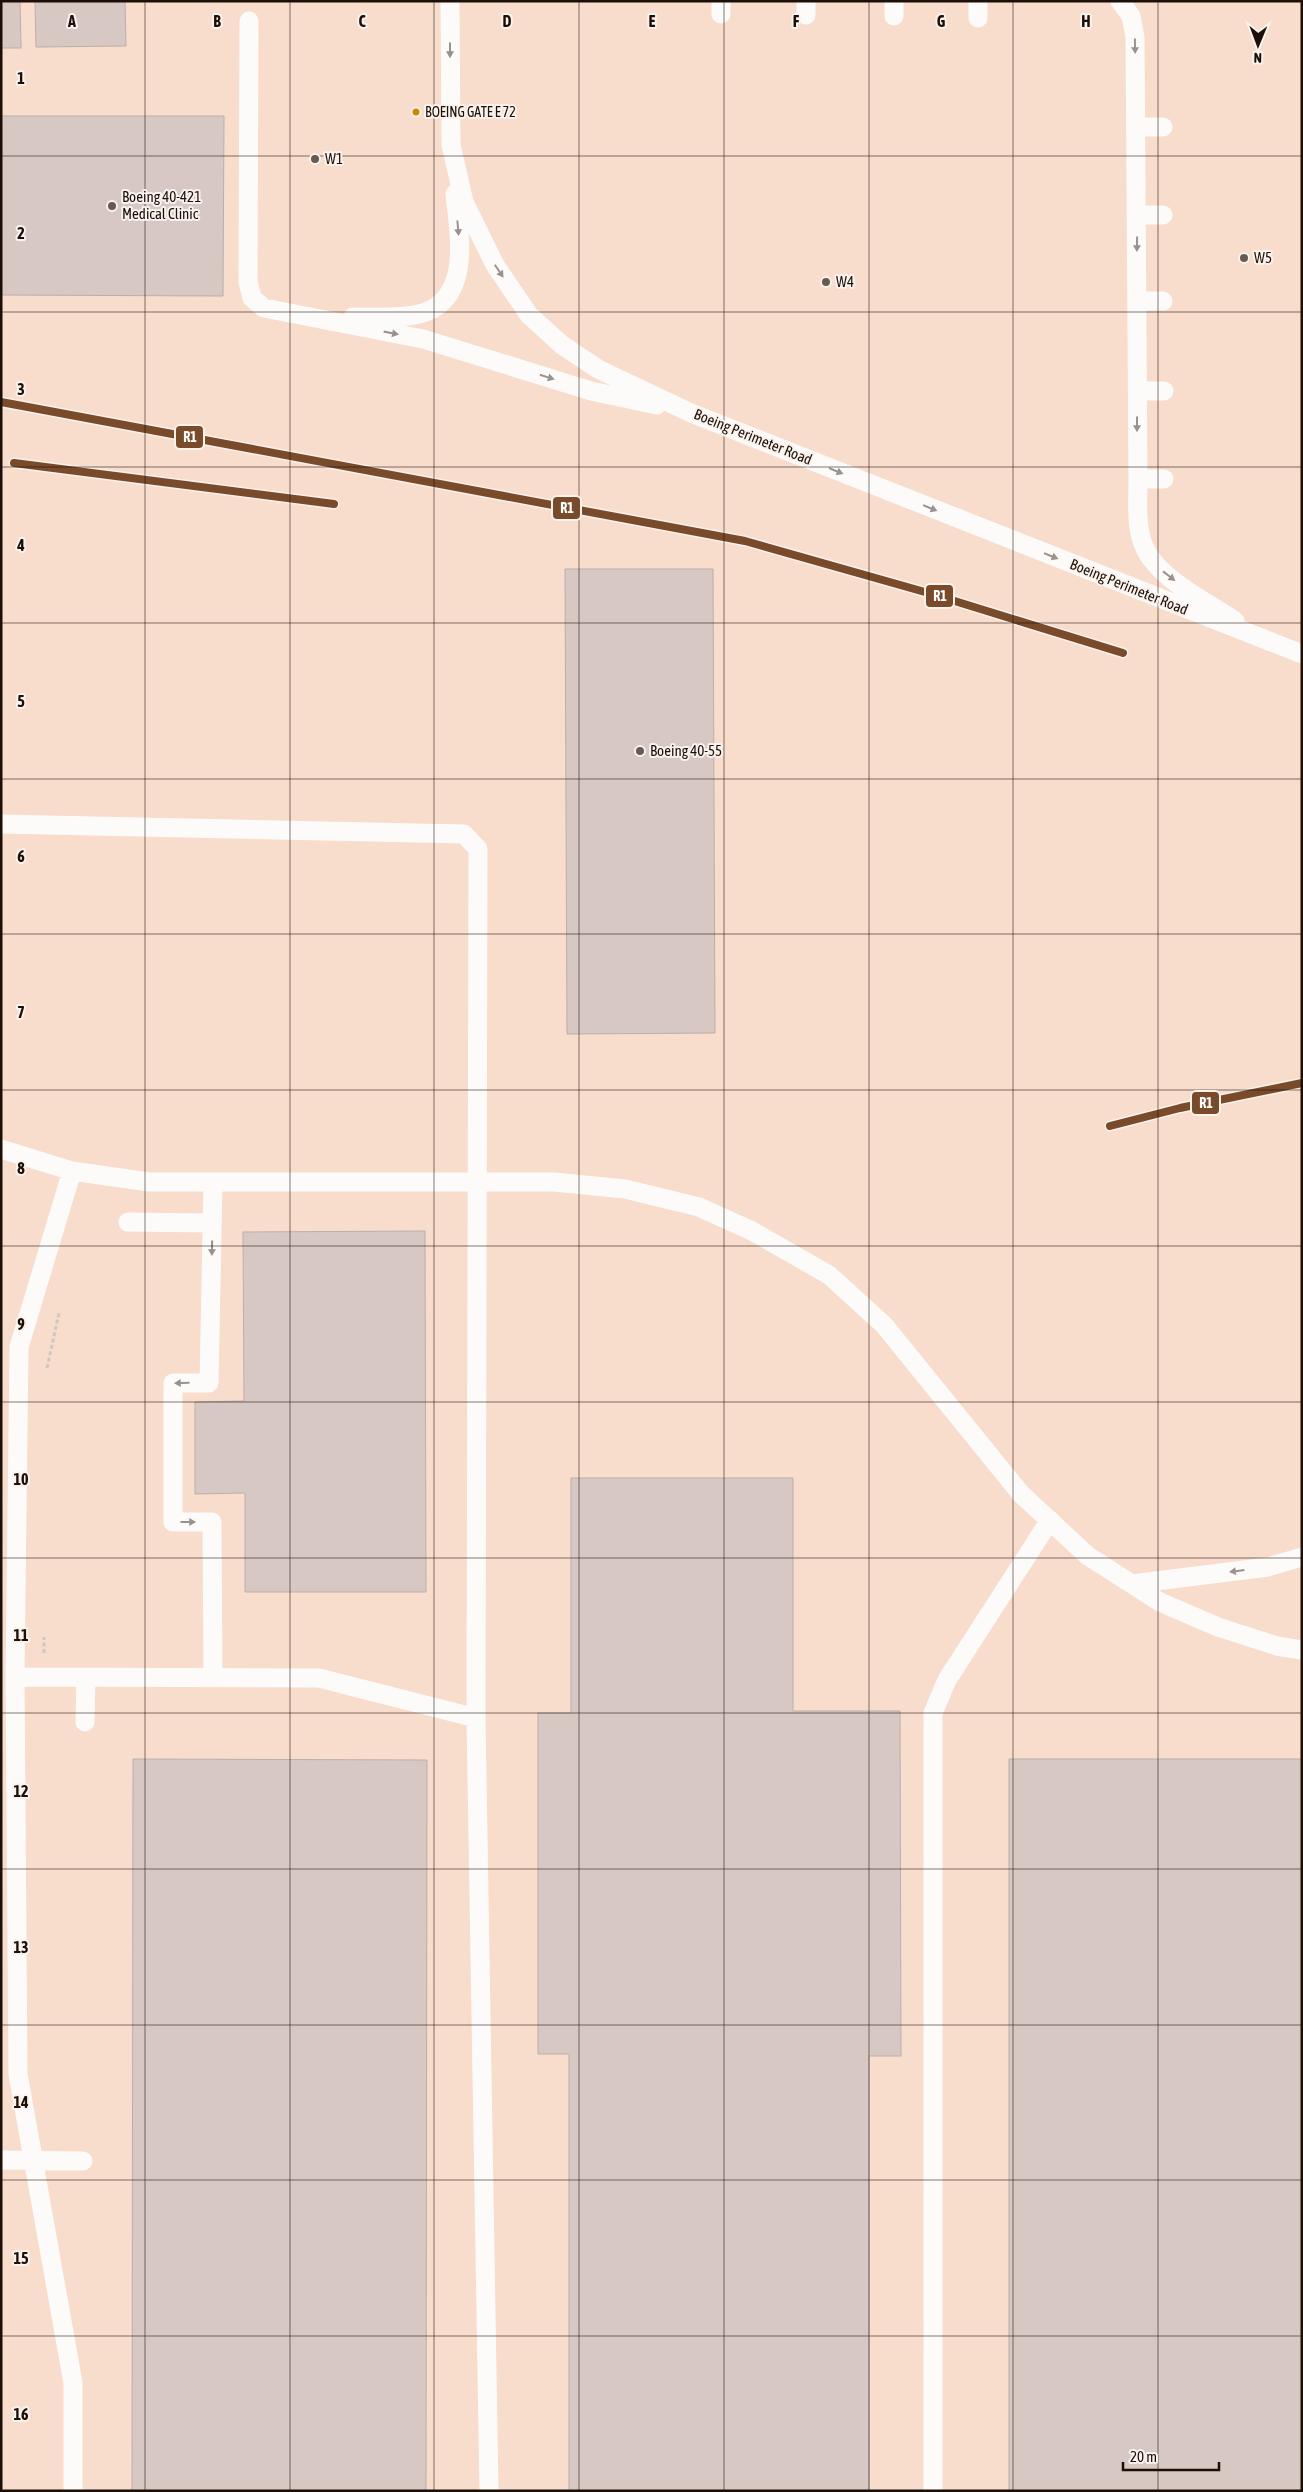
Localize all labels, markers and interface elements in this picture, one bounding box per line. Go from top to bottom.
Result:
text: A [67,12,76,30]
text: B [213,12,221,30]
text: C [358,12,366,30]
text: D [503,12,512,30]
text: E [649,12,656,30]
text: F [793,12,800,30]
text: G [937,12,946,30]
text: H [1081,12,1091,30]
north arrow [1233,20,1283,70]
one-way arrow [1131,39,1139,55]
one-way arrow [446,42,454,58]
text: N [1254,50,1262,66]
text: 1 [17,69,25,87]
place label: BOEING GATE E 72 [425,104,516,120]
marker: BOEING GATE E 72 [411,107,421,117]
place label: W1 [325,150,343,167]
marker: W1 [309,153,321,165]
place label: Boeing 40-421 Medical Clinic [122,188,201,222]
marker: Boeing 40-421 Medical Clinic [106,200,118,212]
one-way arrow [454,221,462,237]
text: 2 [17,224,25,242]
one-way arrow [1133,236,1141,252]
place label: W5 [1254,249,1272,266]
marker: W5 [1238,252,1250,264]
one-way arrow [494,265,504,278]
place label: W4 [836,273,854,290]
marker: W4 [820,276,832,288]
one-way arrow [383,329,399,337]
one-way arrow [540,373,555,381]
text: 3 [17,380,25,398]
street label: Boeing Perimeter Road [692,405,815,468]
one-way arrow [1133,416,1141,432]
line badge: R1 [175,425,204,449]
text: R1 [183,429,197,445]
one-way arrow [828,467,843,475]
line badge: R1 [552,496,581,520]
text: R1 [560,500,574,516]
one-way arrow [923,504,938,512]
text: 4 [16,536,25,554]
one-way arrow [1044,552,1059,560]
street label: Boeing Perimeter Road [1068,555,1191,618]
one-way arrow [1162,571,1175,582]
line badge: R1 [925,584,954,608]
text: R1 [933,588,947,604]
text: 5 [17,692,25,710]
place label: Boeing 40-55 [650,742,722,759]
marker: Boeing 40-55 [634,745,646,757]
text: 6 [17,847,25,865]
text: 7 [17,1003,25,1021]
line badge: R1 [1191,1091,1220,1115]
text: R1 [1199,1095,1213,1111]
text: 8 [17,1159,25,1177]
one-way arrow [207,1240,215,1256]
text: 9 [17,1315,25,1333]
one-way arrow [174,1379,190,1387]
text: 10 [13,1470,29,1488]
one-way arrow [181,1518,197,1526]
one-way arrow [1229,1567,1245,1575]
text: 11 [13,1626,29,1644]
text: 12 [13,1782,29,1800]
text: 13 [13,1938,29,1956]
text: 14 [13,2093,29,2111]
text: 15 [13,2249,29,2267]
text: 16 [13,2405,29,2423]
scale bar [1123,2440,1219,2472]
text: 20 m [1130,2448,1157,2465]

